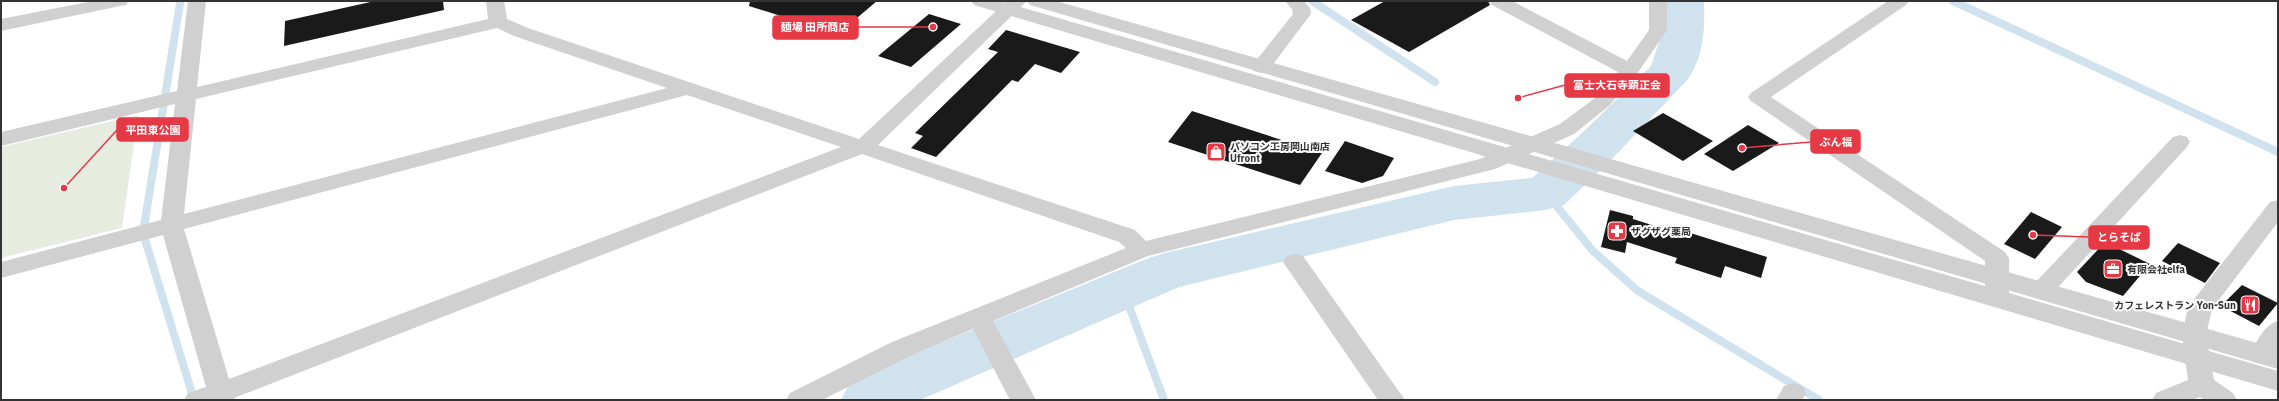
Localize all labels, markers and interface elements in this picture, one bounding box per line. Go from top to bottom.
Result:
callout: 麺場 田所商店 [773,16,858,39]
text: 麺場 田所商店 [780,20,849,34]
callout: 冨士大石寺顕正会 [1565,74,1669,97]
text: 冨士大石寺顕正会 [1573,78,1661,92]
callout: 平田東公園 [117,118,188,141]
text: 平田東公園 [126,123,181,137]
callout: ぶん福 [1811,130,1860,153]
text: ぶん福 [1820,135,1853,149]
place label: パソコン工房岡山南店 Ufront [1230,140,1330,165]
shop icon: パソコン工房岡山南店 Ufront [1205,141,1227,163]
pharmacy icon: ザグザグ薬局 [1606,220,1628,242]
place label: ザグザグ薬局 [1631,225,1691,238]
callout: とらそば [2089,226,2149,249]
text: とらそば [2097,230,2141,244]
office icon: 有限会社elfa [2102,258,2124,280]
place label: 有限会社elfa [2127,263,2185,276]
restaurant icon: カフェレストラン Yon-Sun [2239,294,2261,316]
place label: カフェレストラン Yon-Sun [2114,299,2236,312]

